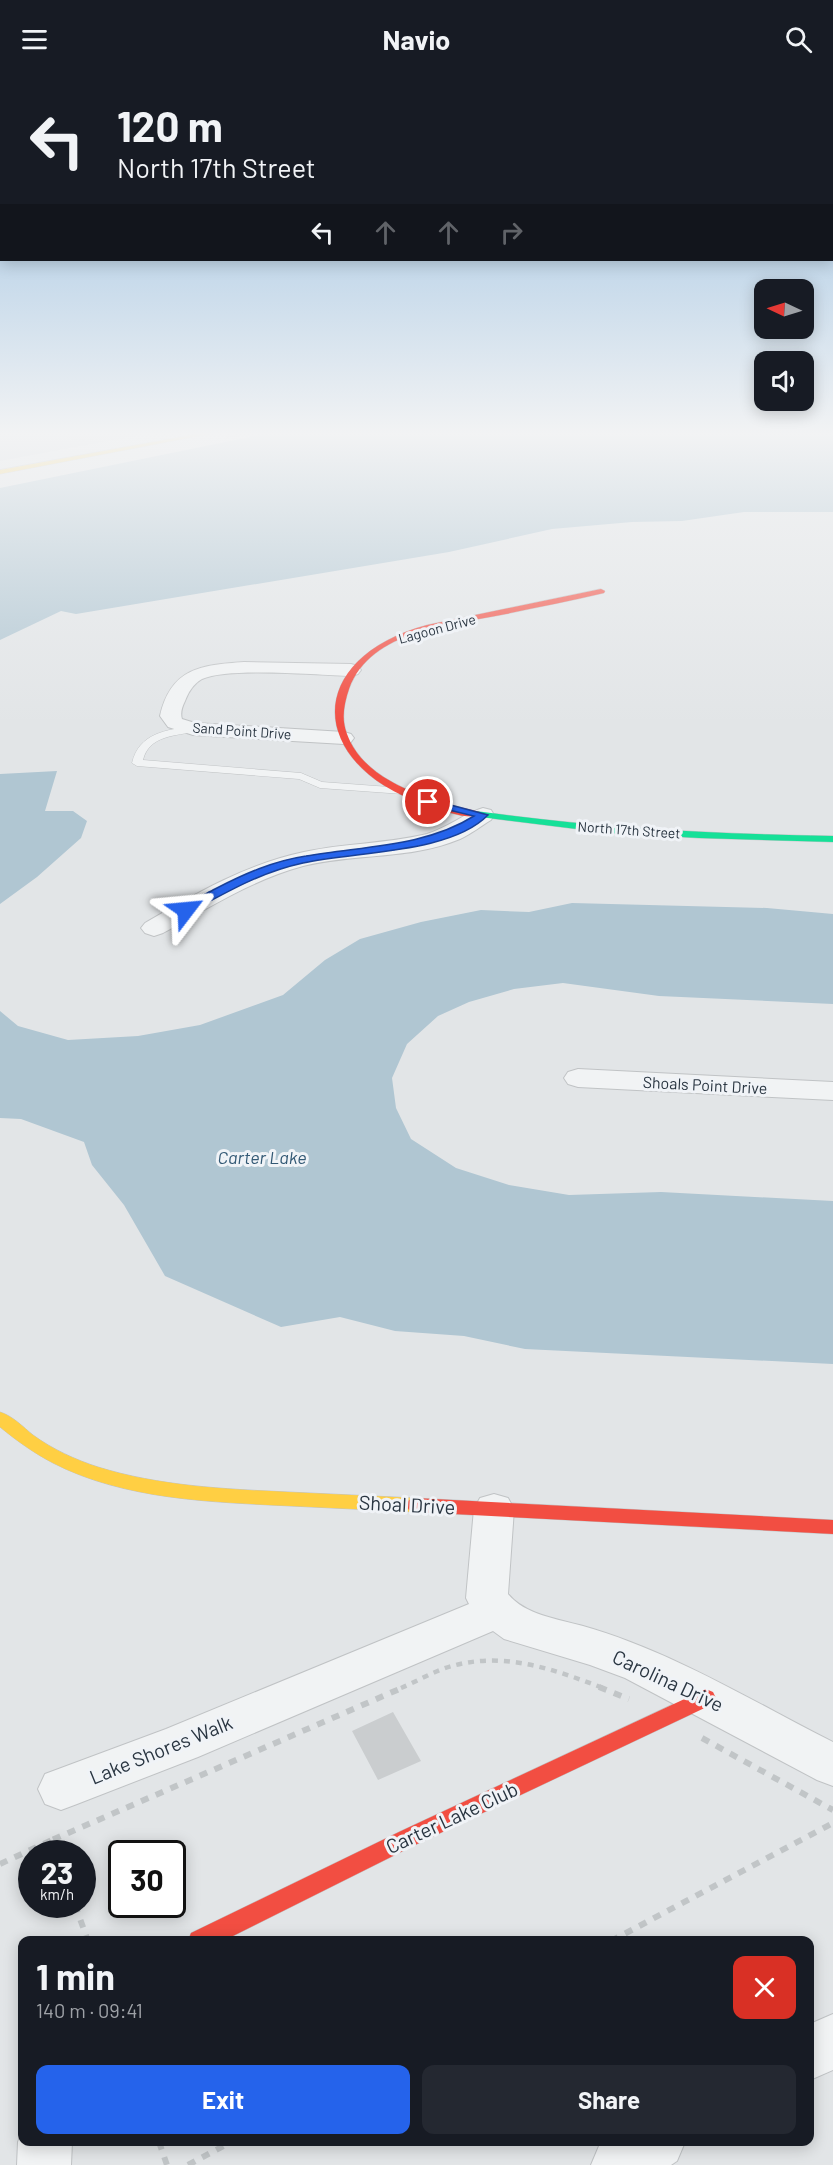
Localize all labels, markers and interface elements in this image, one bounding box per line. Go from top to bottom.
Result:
icon: menu [18,23,51,56]
text: Navio [383,23,450,55]
icon: search [782,23,815,56]
text: 120 m [117,100,223,150]
icon: left [18,102,96,180]
text: North 17th Street [117,151,316,183]
icon: left [306,216,339,249]
icon: ahead [369,216,402,249]
icon: ahead [432,216,465,249]
icon: right [495,216,528,249]
north arrow [754,279,814,339]
map controls [754,279,814,411]
button: sound [754,351,814,411]
street label: Lagoon Drive [396,610,477,647]
street label: Sand Point Drive [192,719,292,742]
pin [402,776,453,827]
icon: arrive [411,785,444,818]
street label: North 17th Street [577,817,681,842]
position arrow [154,878,218,942]
street label: Shoals Point Drive [642,1072,768,1097]
water label: Carter Lake [218,1146,306,1168]
street label: Shoal Drive [358,1489,456,1519]
street label: Carolina Drive [609,1644,728,1716]
street label: Lake Shores Walk [86,1710,236,1789]
street label: Carter Lake Club [382,1776,521,1858]
speed limit sign: 30 [108,1840,186,1918]
text: 23 [41,1854,73,1890]
text: km/h [40,1885,74,1903]
text: 1 min [36,1954,115,1997]
button: close [733,1956,796,2019]
text: 140 m · 09:41 [36,1998,143,2022]
button: Exit [36,2065,410,2134]
button: Share [422,2065,796,2134]

